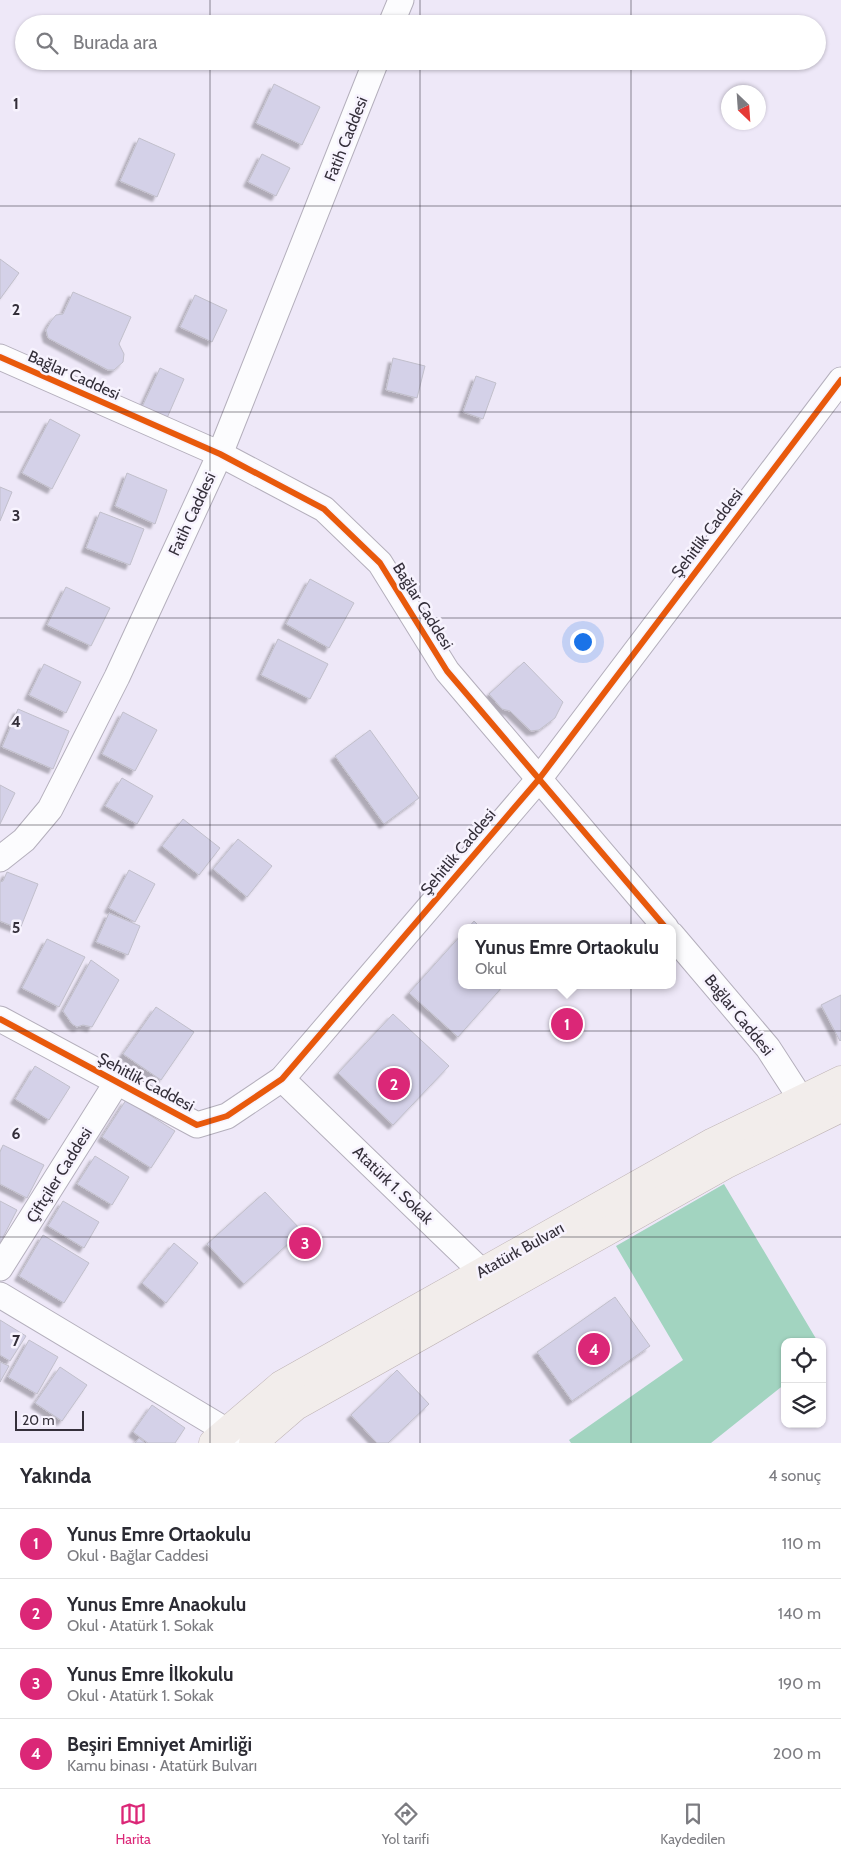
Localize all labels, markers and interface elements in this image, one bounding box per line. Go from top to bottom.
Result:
search box [15,15,826,70]
icon: search [33,29,61,57]
text: Burada ara [73,31,157,54]
north arrow [721,85,766,130]
text: 1 [13,94,19,113]
street label: Fatih Caddesi [320,94,372,184]
text: 2 [12,300,20,319]
street label: Bağlar Caddesi [25,346,123,404]
street label: Fatih Caddesi [164,469,220,559]
street label: Şehitlik Caddesi [667,485,747,581]
text: 3 [12,506,20,525]
street label: Bağlar Caddesi [389,559,457,653]
your location [570,629,596,655]
text: 4 [11,712,21,731]
street label: Şehitlik Caddesi [417,805,499,899]
text: 5 [12,918,20,937]
popup [458,924,676,989]
text: Yunus Emre Ortaokulu [475,936,659,959]
text: Okul [475,959,507,978]
street label: Bağlar Caddesi [701,971,777,1059]
pin: 1 [551,1005,583,1043]
street label: Şehitlik Caddesi [95,1049,197,1115]
pin: 2 [378,1065,410,1103]
text: 6 [12,1124,21,1143]
street label: Çiftçiler Caddesi [22,1124,96,1226]
street label: Atatürk 1. Sokak [349,1142,438,1229]
street label: Atatürk Bulvarı [473,1218,567,1282]
pin: 3 [289,1224,321,1262]
pin: 4 [578,1330,610,1368]
text: 7 [12,1331,21,1350]
map controls [781,1338,826,1428]
button: locate [781,1338,826,1383]
button: layers [781,1383,826,1428]
scale bar [15,1408,84,1431]
text: 20 m [22,1411,55,1429]
text: Yakında [20,1463,91,1488]
text: 4 sonuç [768,1466,821,1485]
text: Yunus Emre Ortaokulu [67,1523,251,1546]
text: 1 [33,1534,39,1553]
text: 110 m [782,1534,821,1553]
text: Okul · Bağlar Caddesi [67,1546,208,1565]
text: Yunus Emre Anaokulu [67,1593,246,1616]
text: 2 [32,1604,40,1623]
text: 140 m [778,1604,821,1623]
text: Okul · Atatürk 1. Sokak [67,1616,214,1635]
text: Yunus Emre İlkokulu [67,1663,233,1686]
text: 3 [32,1674,40,1693]
text: 190 m [778,1674,821,1693]
text: Okul · Atatürk 1. Sokak [67,1686,214,1705]
text: Beşiri Emniyet Amirliği [67,1733,252,1756]
text: 4 [31,1744,41,1763]
text: 200 m [773,1744,821,1763]
text: Kamu binası · Atatürk Bulvarı [67,1756,257,1775]
tab: Harita [116,1800,151,1848]
tab: Yol tarifi [382,1800,429,1848]
tab: Kaydedilen [660,1800,725,1848]

